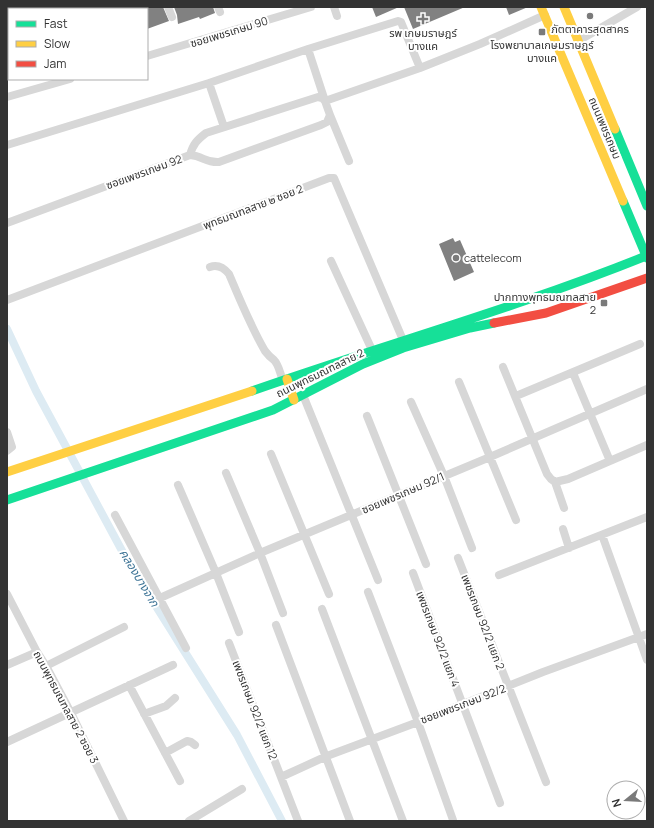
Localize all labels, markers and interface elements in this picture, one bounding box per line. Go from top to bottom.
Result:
legend [8,8,148,80]
marker: ภัตตาคารสุดสาคร [585,11,595,21]
street label: ซอยเพชรเกษม 90 [188,13,270,50]
marker: รพ เกษมราษฎร์ บางแค [417,13,429,25]
text: Fast [44,15,68,32]
place label: ภัตตาคารสุดสาคร [551,21,629,36]
place label: รพ เกษมราษฎร์ บางแค [389,25,457,53]
marker: โรงพยาบาลเกษมราษฎร์ บางแค [537,27,547,37]
text: Slow [44,35,70,52]
place label: โรงพยาบาลเกษมราษฎร์ บางแค [490,37,594,65]
text: Jam [44,55,66,72]
street label: ถนนเพชรเกษม [586,95,625,161]
street label: ซอยเพชรเกษม 92 [104,151,184,192]
street label: พุทธมณฑลสาย ๒ ซอย 2 [201,181,305,233]
place label: cattelecom [464,250,522,265]
marker: cattelecom [451,253,461,263]
place label: ปากทางพุทธมณฑลสาย 2 [494,289,596,317]
marker: ปากทางพุทธมณฑลสาย 2 [599,298,609,308]
street label: ถนนพุทธมณฑลสาย 2 [273,345,366,400]
street label: ซอยเพชรเกษม 92/1 [359,468,446,517]
water label: คลองบางจาก [116,546,164,610]
street label: เพชรเกษม 92/2 แยก 2 [458,572,509,672]
street label: เพชรเกษม 92/2 แยก 4 [413,589,464,689]
street label: ถนนพุทธมณฑลสาย 2 ซอย 3 [30,648,103,766]
street label: เพชรเกษม 92/2 แยก 12 [230,658,281,762]
street label: ซอยเพชรเกษม 92/2 [418,680,508,727]
north arrow [606,780,646,820]
text: N [608,797,624,809]

